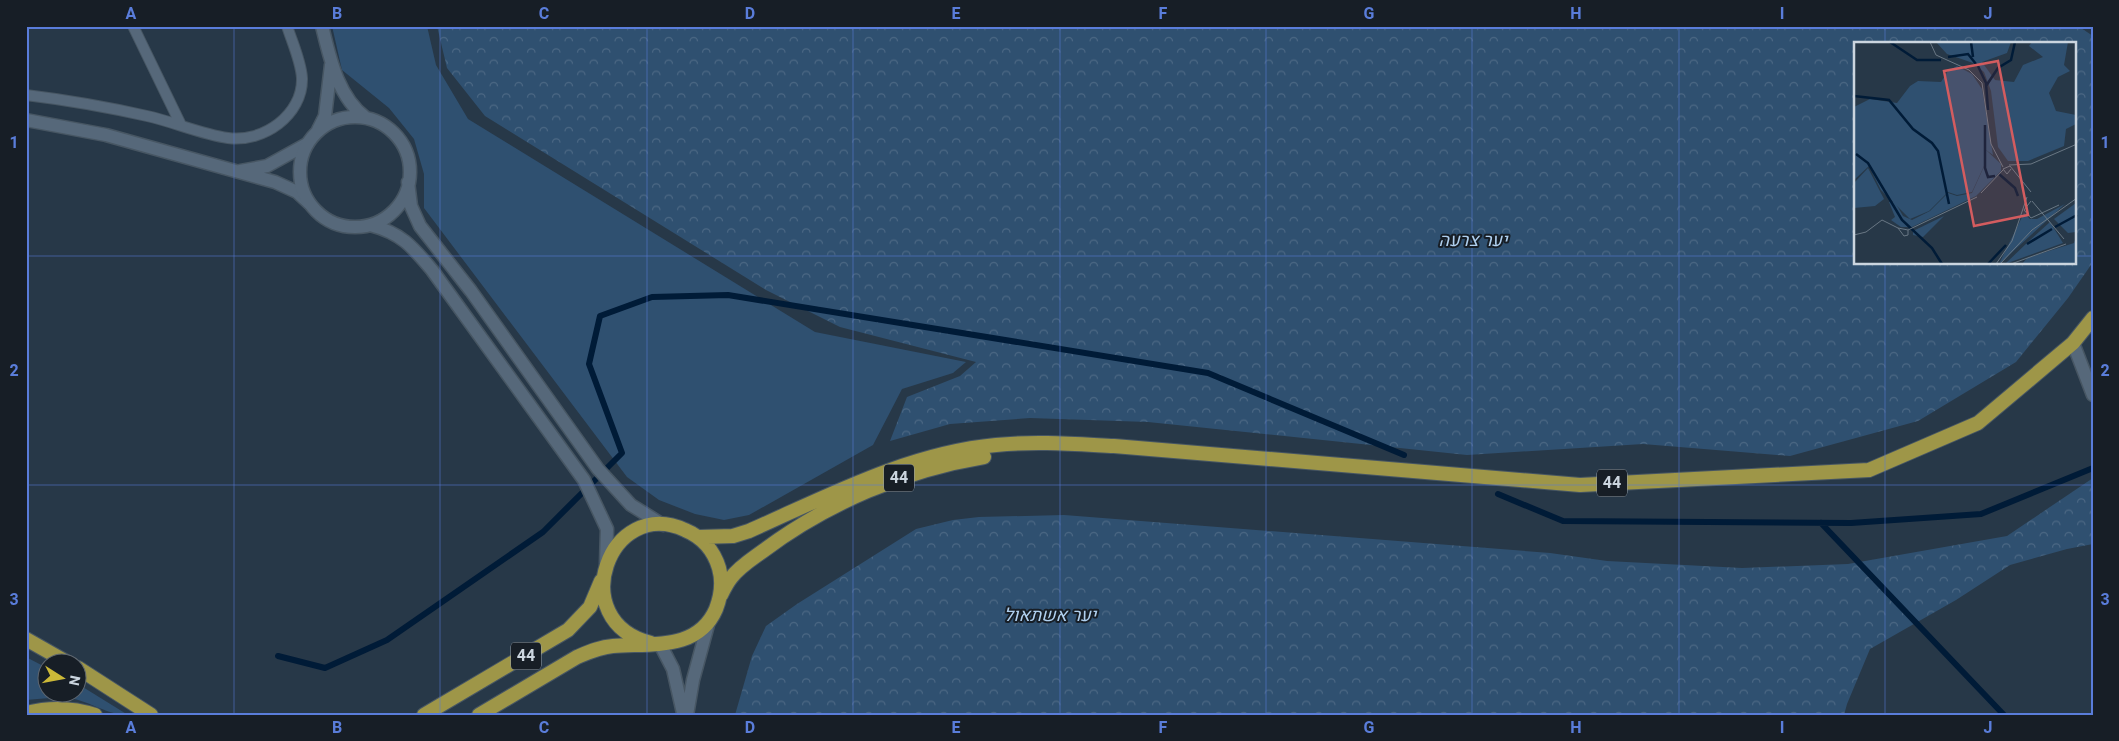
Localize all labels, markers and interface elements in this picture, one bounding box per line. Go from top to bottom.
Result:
text: A [126,2,137,26]
text: B [332,2,342,26]
text: C [539,2,549,26]
text: D [745,2,755,26]
text: E [952,2,961,26]
text: F [1159,2,1168,26]
text: G [1364,2,1375,26]
text: H [1570,2,1582,26]
text: I [1780,2,1784,26]
text: J [1984,2,1992,26]
inset map [1854,42,2076,265]
text: 1 [9,131,19,155]
text: 1 [2100,131,2110,155]
park label: יער צרעה [1439,227,1509,254]
text: 2 [9,359,19,383]
text: 2 [2100,359,2110,383]
road number: 44 [884,464,914,492]
road number: 44 [1597,469,1627,496]
text: 3 [9,588,19,612]
text: 3 [2100,588,2110,612]
park label: יער אשתאול [1004,602,1098,629]
road number: 44 [511,642,541,669]
north arrow [38,654,88,704]
text: N [63,674,86,687]
text: A [126,716,137,740]
text: B [332,716,342,740]
text: C [539,716,549,740]
text: D [745,716,755,740]
text: E [952,716,961,740]
text: F [1159,716,1168,740]
text: G [1364,716,1375,740]
text: H [1570,716,1582,740]
text: I [1780,716,1784,740]
text: J [1984,716,1992,740]

